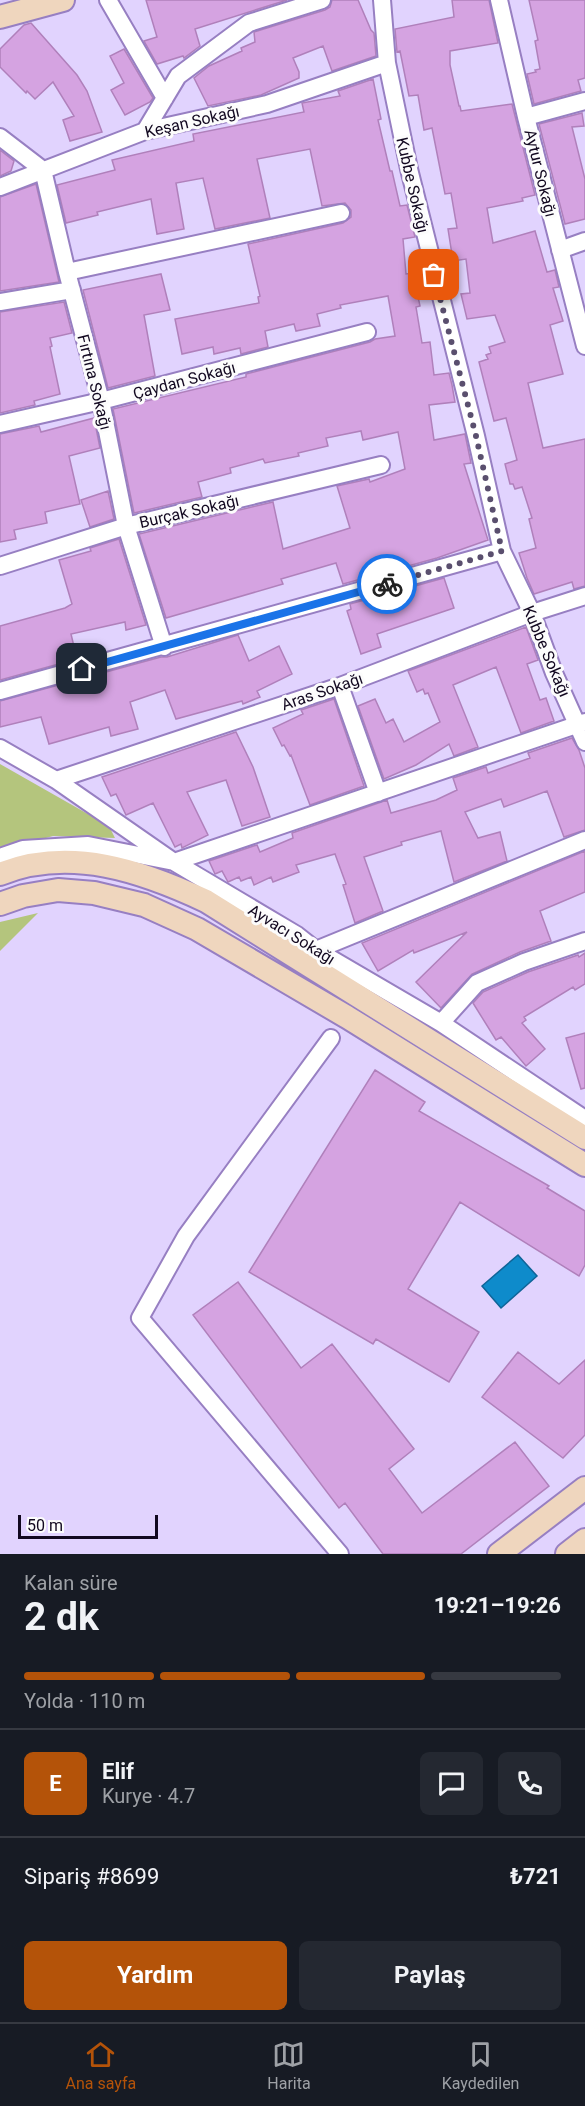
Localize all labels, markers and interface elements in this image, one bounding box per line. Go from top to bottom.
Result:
street label: Keşan Sokağı [143,101,241,142]
street label: Aytur Sokağı [520,127,561,219]
street label: Kubbe Sokağı [392,135,433,235]
pin [408,249,459,300]
icon: bag [417,258,450,291]
street label: Fırtına Sokağı [73,332,116,432]
street label: Çaydan Sokağı [131,358,237,403]
street label: Burçak Sokağı [137,491,241,532]
courier [357,554,417,614]
icon: bike [371,568,404,601]
street label: Kubbe Sokağı [519,603,574,700]
pin [56,643,107,694]
icon: home [65,652,98,685]
street label: Aras Sokağı [279,669,365,714]
street label: Ayvacı Sokağı [245,900,339,969]
scale bar [18,1512,158,1540]
text: 50 m [27,1516,63,1535]
text: Kalan süre [24,1571,118,1595]
text: 19:21–19:26 [434,1593,561,1618]
text: 2 dk [24,1594,99,1640]
text: Yolda · 110 m [24,1689,145,1713]
button: chat [420,1752,483,1815]
button: phone [498,1752,561,1815]
text: Elif [102,1759,134,1784]
text: E [49,1771,62,1796]
text: Kurye · 4.7 [102,1784,195,1808]
text: Sipariş #8699 [24,1864,159,1889]
text: ₺721 [510,1864,561,1889]
button: Yardım [24,1941,287,2010]
button: Paylaş [299,1941,561,2010]
tab: Ana sayfa [66,2038,136,2093]
tab: Harita [267,2038,311,2093]
tab: Kaydedilen [442,2038,519,2093]

